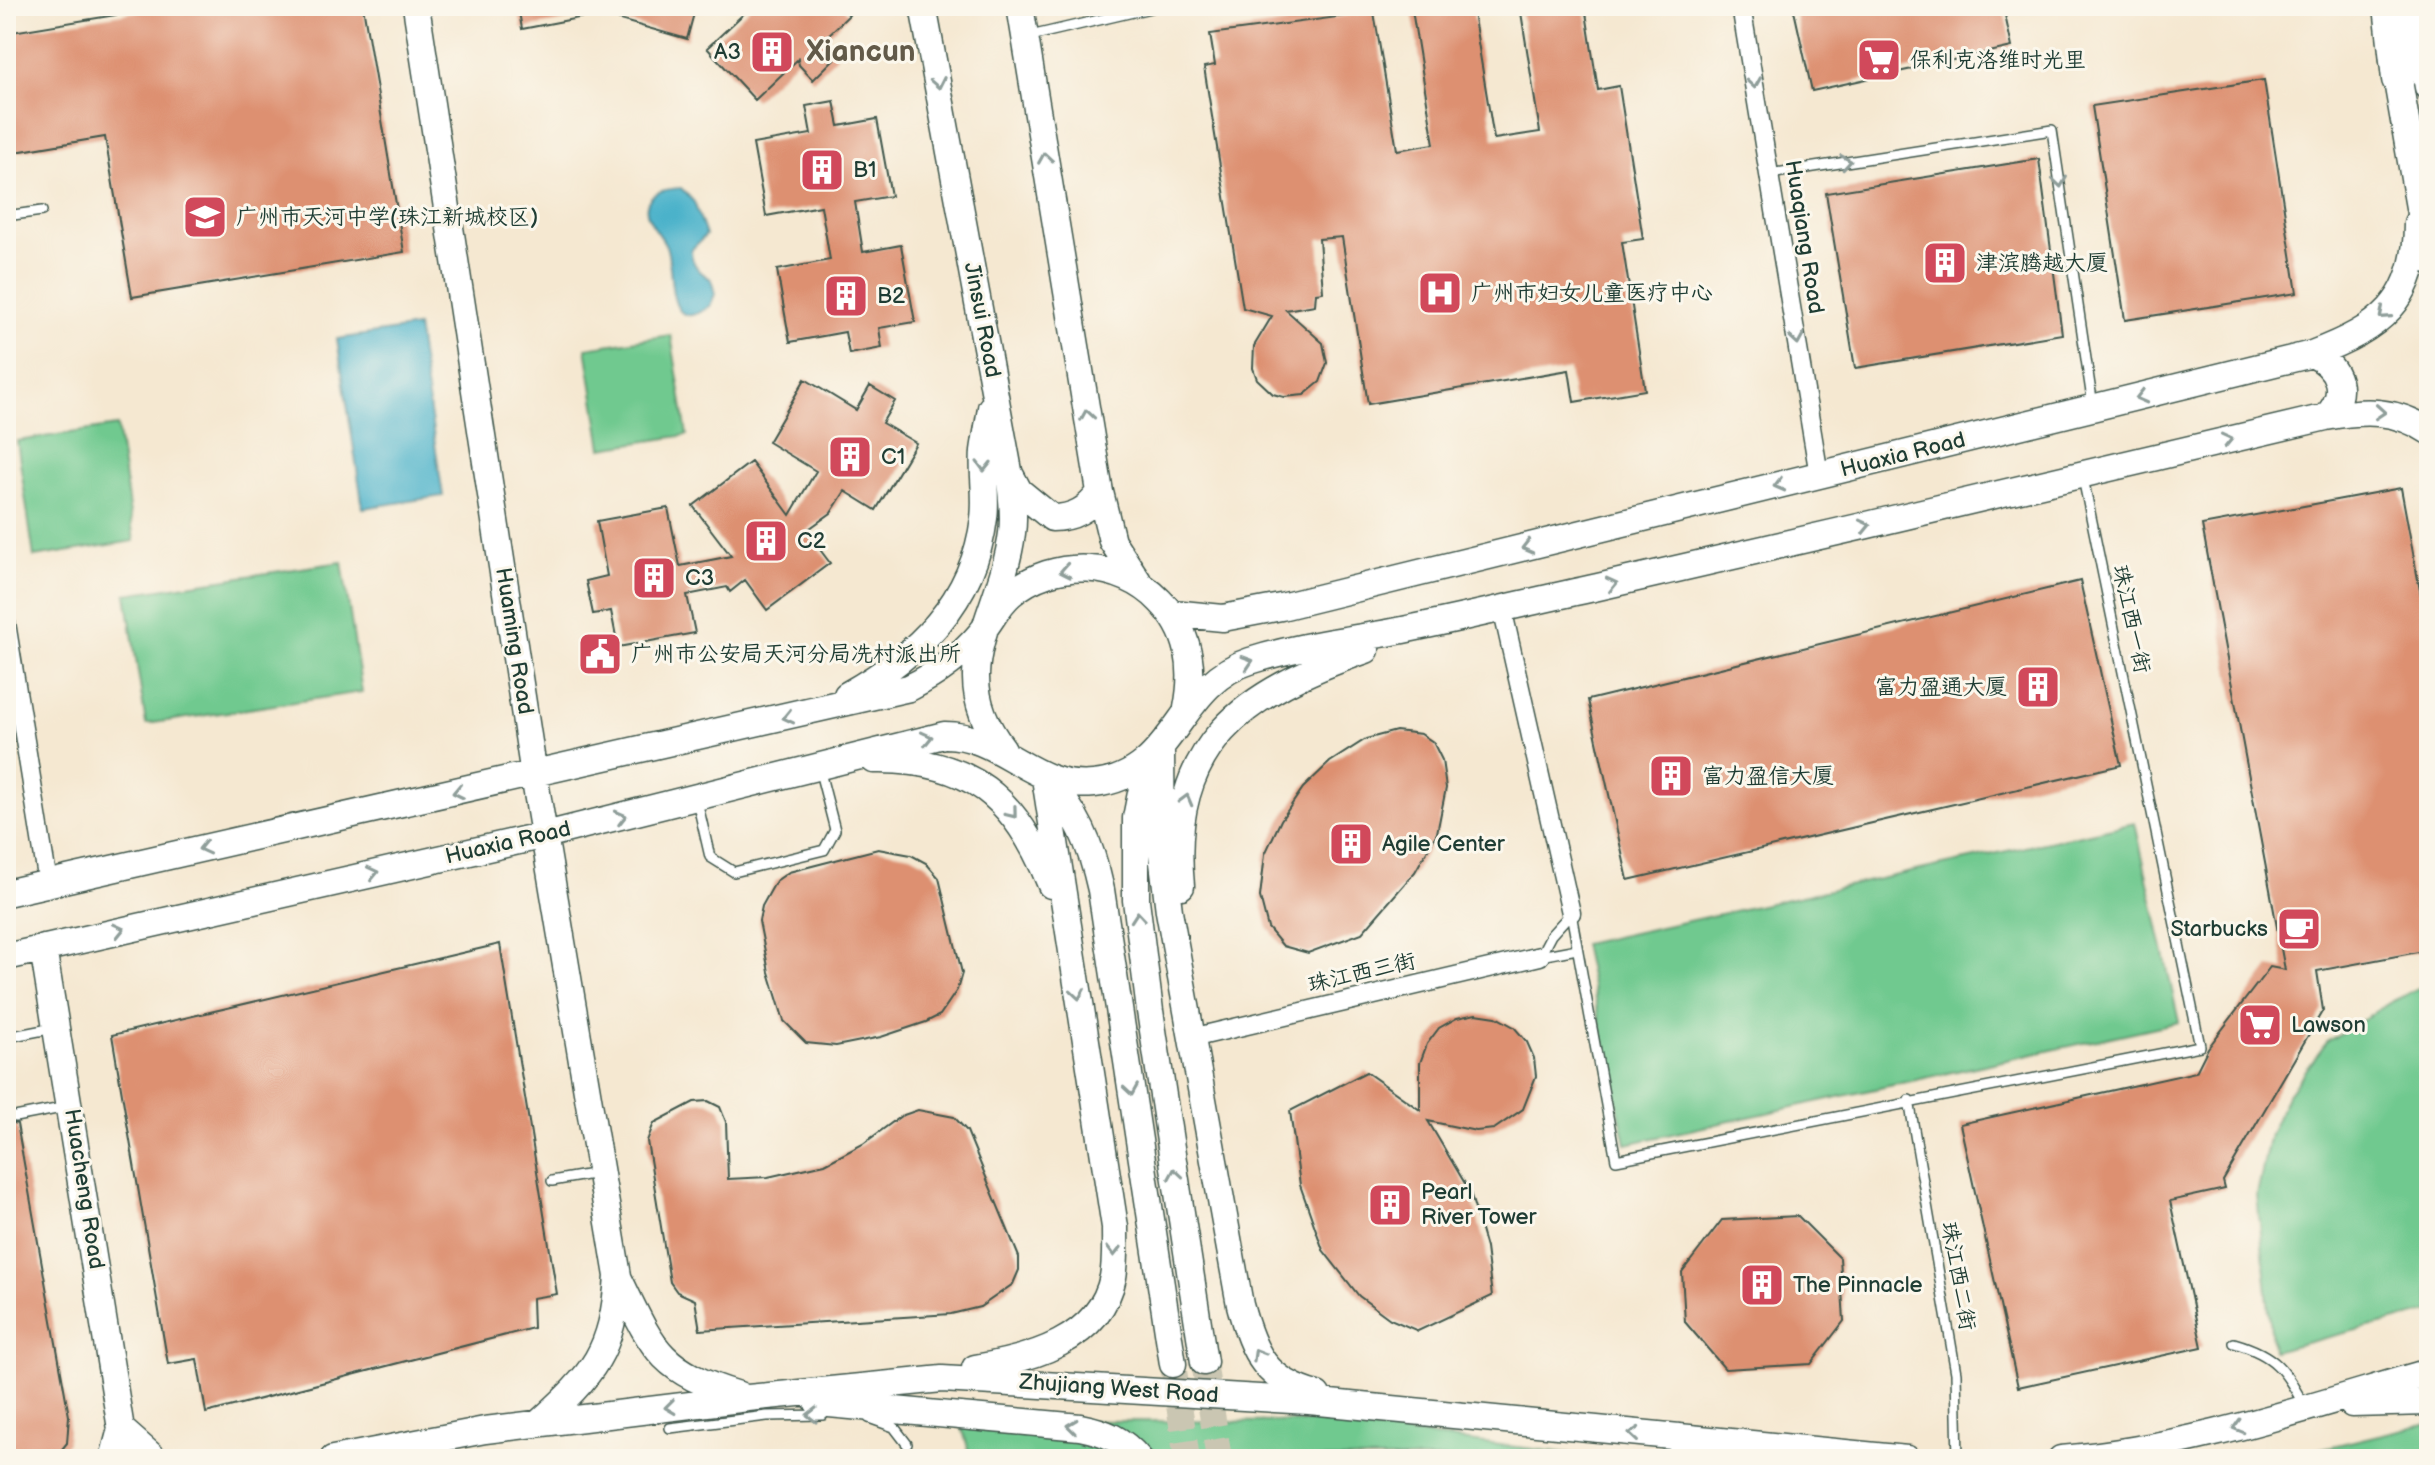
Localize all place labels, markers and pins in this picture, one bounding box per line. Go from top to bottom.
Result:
building icon: A3 [748,28,796,76]
supermarket icon: 保利克洛维时光里 [1855,36,1903,84]
place label: A3 [714,39,741,66]
place label: 保利克洛维时光里 [1910,47,2086,74]
building icon: B1 [798,146,846,194]
place label: B1 [853,157,877,184]
school or university icon: 广州市天河中学(珠江新城校区) [181,193,229,241]
place label: 广州市天河中学(珠江新城校区) [236,204,538,231]
building icon: 津滨腾越大厦 [1921,239,1969,287]
place label: 津滨腾越大厦 [1976,250,2108,277]
hospital icon: 广州市妇女儿童医疗中心 [1416,269,1464,317]
building icon: B2 [822,272,870,320]
place label: 广州市妇女儿童医疗中心 [1471,280,1713,307]
place label: B2 [877,283,905,310]
building icon: C1 [826,433,874,481]
place label: C1 [881,444,905,471]
building icon: C2 [742,517,790,565]
place label: C2 [797,528,826,555]
building icon: C3 [630,554,678,602]
place label: C3 [685,565,714,592]
public building icon: 广州市公安局天河分局冼村派出所 [576,630,624,678]
place label: 广州市公安局天河分局冼村派出所 [631,641,961,668]
building icon: 富力盈通大厦 [2014,663,2062,711]
place label: 富力盈通大厦 [1875,674,2007,701]
building icon: 富力盈信大厦 [1647,752,1695,800]
place label: 富力盈信大厦 [1702,763,1834,790]
building icon: Agile Center [1327,820,1375,868]
place label: Agile Center [1382,831,1506,858]
cafe icon: Starbucks [2275,905,2323,953]
place label: Starbucks [2170,916,2268,943]
supermarket icon: Lawson [2236,1001,2284,1049]
place label: Lawson [2291,1012,2366,1039]
place label: Pearl River Tower [1421,1179,1538,1231]
building icon: Pearl River Tower [1366,1181,1414,1229]
building icon: The Pinnacle [1738,1261,1786,1309]
place label: The Pinnacle [1793,1272,1923,1299]

